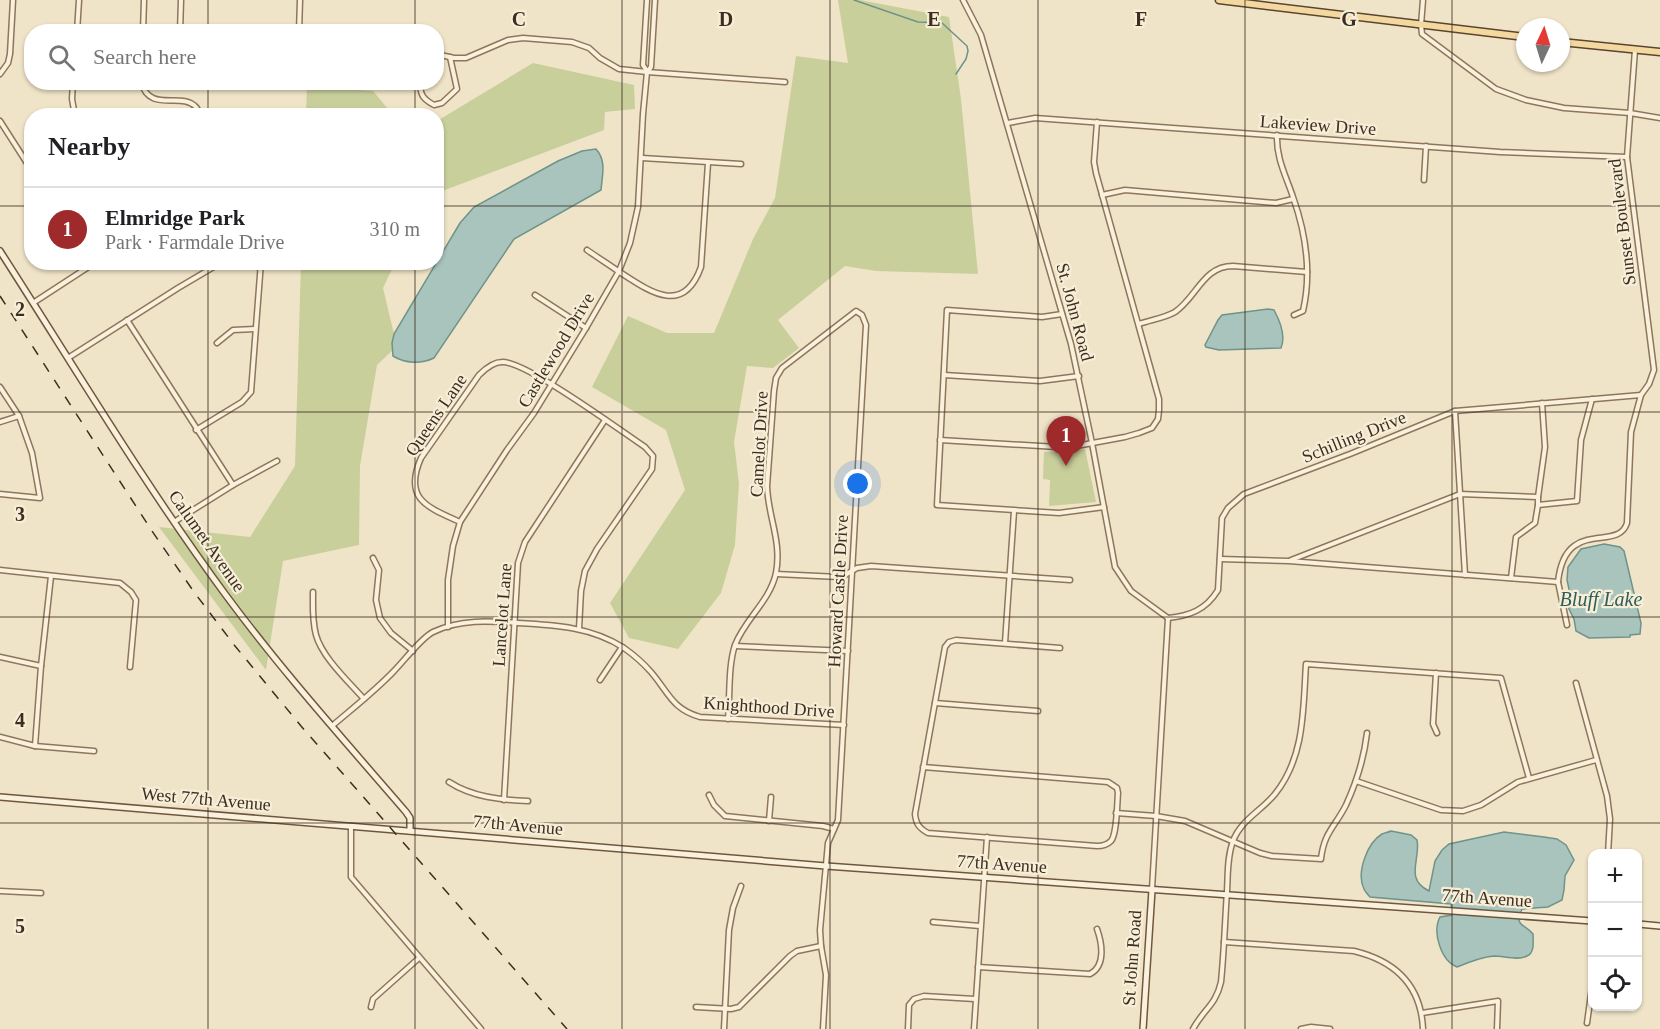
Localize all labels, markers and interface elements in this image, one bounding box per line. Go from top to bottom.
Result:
text: C [512,8,526,30]
text: D [719,8,733,30]
text: E [927,8,941,30]
text: F [1135,8,1147,30]
text: G [1341,8,1357,30]
north arrow [1516,18,1570,72]
search box [24,24,444,90]
icon: search [45,41,78,74]
text: Search here [93,44,196,69]
street label: Lakeview Drive [1259,111,1377,139]
text: Nearby [48,132,130,161]
street label: Sunset Boulevard [1604,158,1640,286]
text: Elmridge Park [105,205,245,230]
text: 1 [63,218,73,240]
text: 310 m [369,218,420,240]
text: Park · Farmdale Drive [105,231,284,253]
street label: St. John Road [1052,261,1098,363]
street label: Castlewood Drive [514,289,598,411]
text: 2 [15,298,25,320]
street label: Queens Lane [401,370,471,460]
street label: Camelot Drive [746,390,772,498]
street label: Schilling Drive [1299,407,1409,467]
pin: 1 [1046,416,1086,466]
your location [843,469,872,498]
street label: Calumet Avenue [165,486,249,596]
text: 3 [15,503,25,525]
street label: Howard Castle Drive [824,514,852,668]
street label: Lancelot Lane [488,563,516,667]
water label: Bluff Lake [1560,588,1643,611]
street label: Knighthood Drive [703,692,835,722]
text: 4 [15,709,25,731]
street label: West 77th Avenue [140,783,272,815]
street label: 77th Avenue [472,811,564,839]
map controls [1588,849,1642,1011]
button: + [1588,849,1642,903]
street label: 77th Avenue [956,851,1048,877]
street label: 77th Avenue [1441,885,1533,911]
button: − [1588,903,1642,957]
street label: St John Road [1119,909,1145,1007]
text: 5 [15,915,25,937]
button: locate [1588,957,1642,1011]

